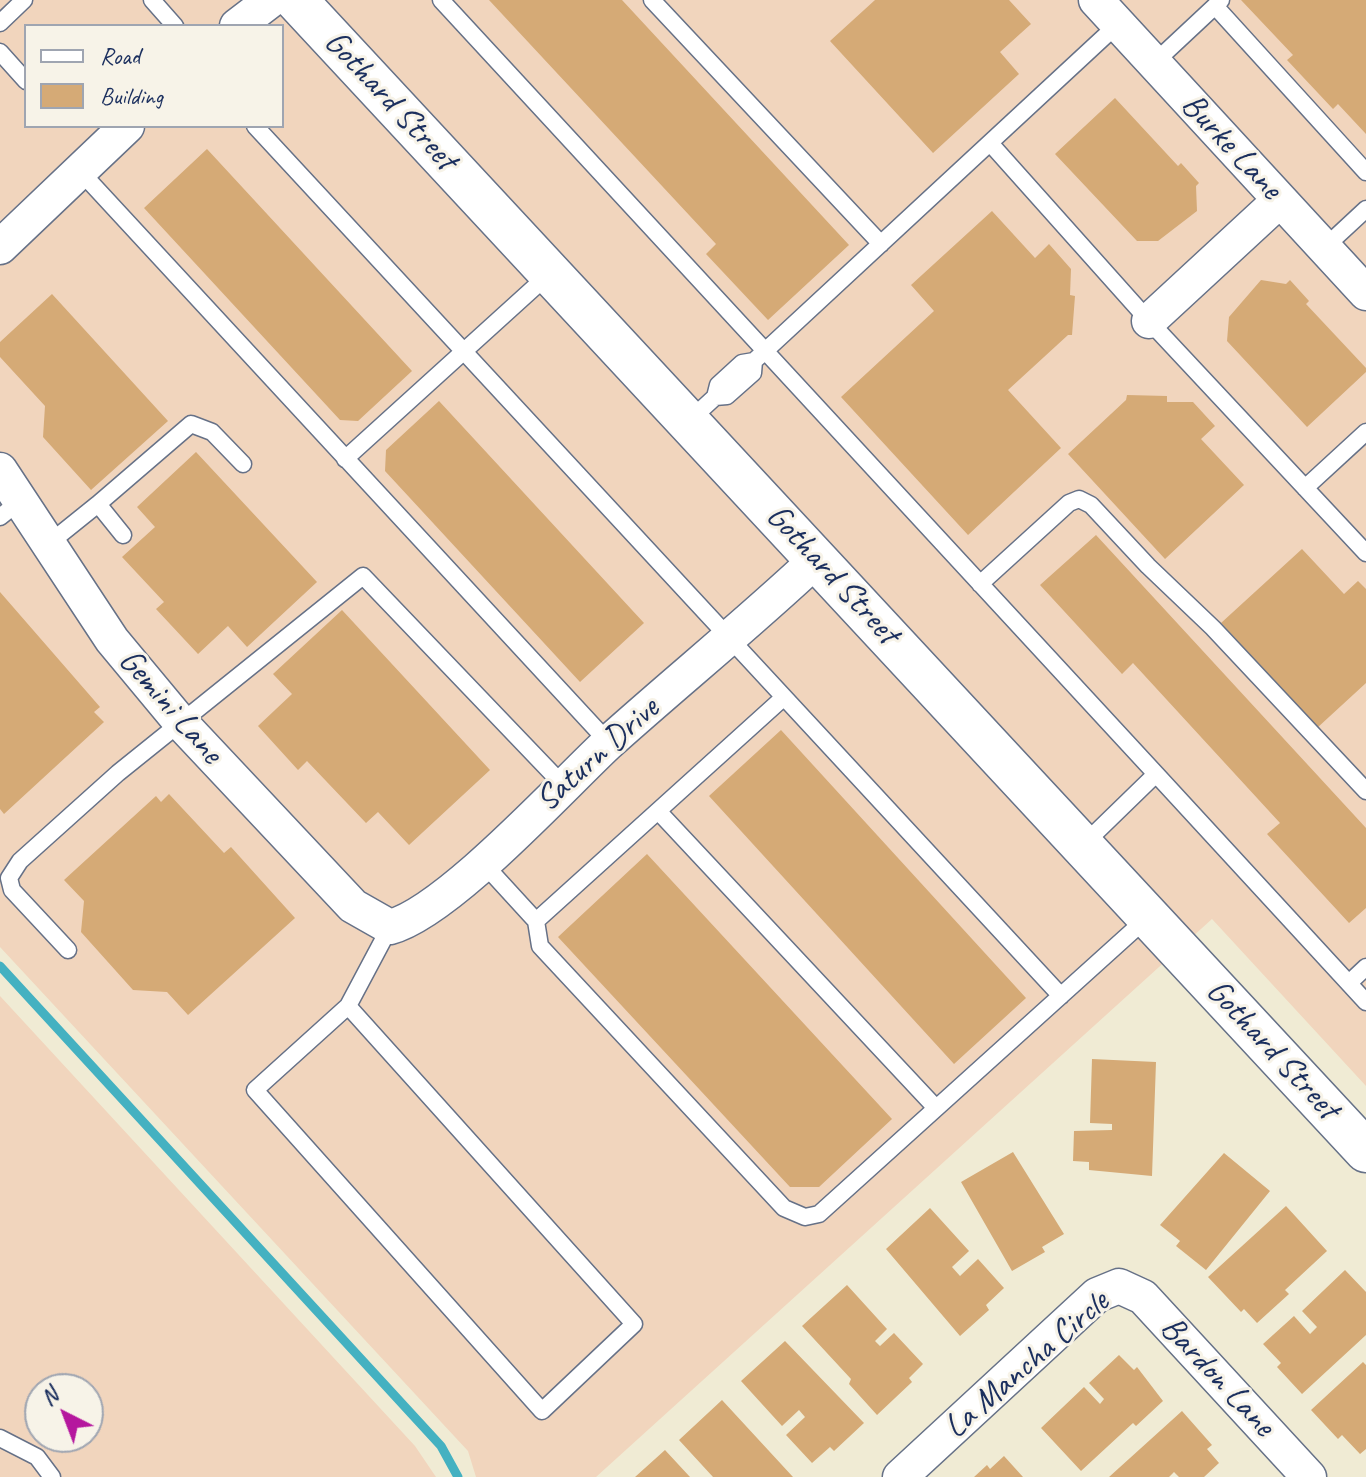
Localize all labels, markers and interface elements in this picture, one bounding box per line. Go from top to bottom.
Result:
street label: Gothard Street [315,22,465,180]
legend [24,24,284,128]
text: Road [100,41,140,71]
text: Building [100,81,163,111]
street label: Burke Lane [1172,86,1290,208]
street label: Gothard Street [757,496,907,654]
street label: Gemini Lane [109,641,231,773]
street label: Saturn Drive [528,689,668,821]
street label: Gothard Street [1197,971,1347,1129]
street label: La Mancha Circle [936,1282,1118,1448]
street label: Bardon Lane [1151,1308,1283,1446]
north arrow [24,1373,104,1453]
text: N [35,1382,64,1412]

